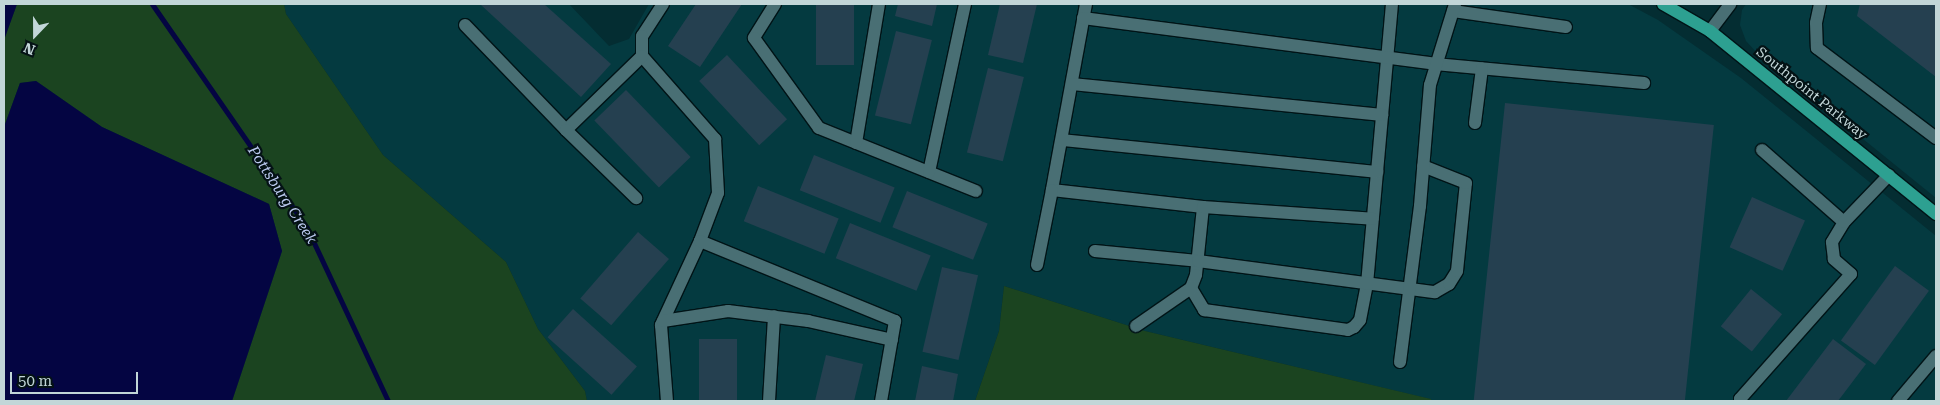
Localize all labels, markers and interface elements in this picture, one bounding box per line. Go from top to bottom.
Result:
north arrow [10,10,60,60]
text: N [21,39,37,58]
street label: Southpoint Parkway [1753,43,1871,143]
water label: Pottsburg Creek [244,143,320,247]
scale bar [12,362,140,394]
text: 50 m [18,372,52,390]

